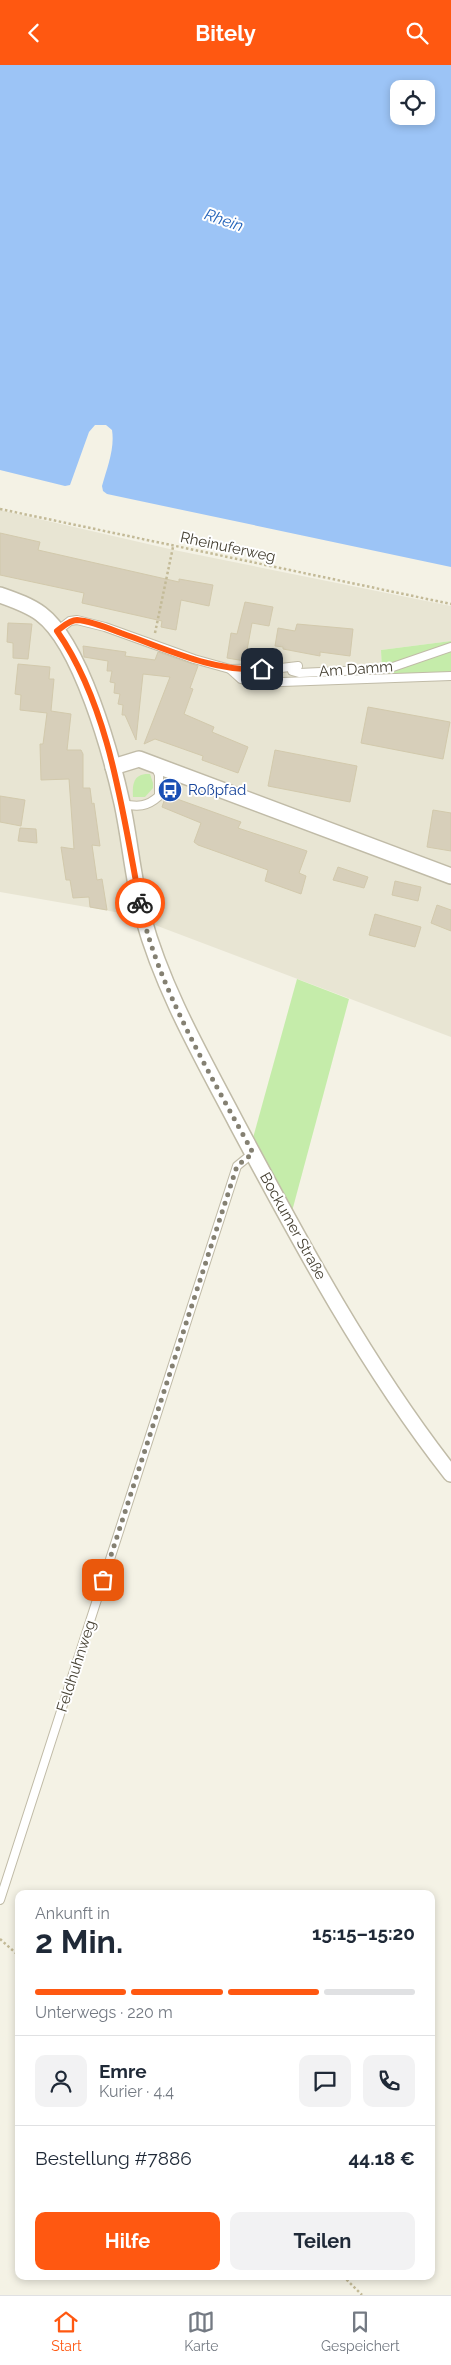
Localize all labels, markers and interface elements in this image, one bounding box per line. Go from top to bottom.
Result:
icon: back [20,19,48,47]
icon: search [403,19,431,47]
text: Bitely [195,20,256,46]
map controls [390,80,435,125]
button: locate [390,80,435,125]
water label: Rhein [202,205,246,235]
street label: Rheinuferweg [179,528,277,566]
pin [241,648,283,690]
icon: home [248,655,276,683]
street label: Am Damm [318,657,394,681]
bus stop icon: Roßpfad [157,777,183,803]
place label: Roßpfad [188,781,246,799]
courier [115,878,165,928]
icon: bike [126,889,154,917]
street label: Bockumer Straße [256,1169,330,1283]
pin [82,1559,124,1601]
icon: bag [89,1566,117,1594]
street label: Feldhuhnweg [53,1618,99,1714]
text: Ankunft in [35,1904,110,1923]
text: 15:15–15:20 [312,1922,415,1944]
text: 2 Min. [35,1923,123,1960]
text: Unterwegs · 220 m [35,2003,173,2022]
button: person [35,2055,87,2107]
button: chat [299,2055,351,2107]
button: phone [363,2055,415,2107]
text: Emre [99,2060,147,2082]
text: Kurier · 4.4 [99,2082,174,2101]
text: Bestellung #7886 [35,2147,192,2169]
text: 44.18 € [348,2147,415,2169]
button: Hilfe [35,2212,220,2270]
button: Teilen [230,2212,415,2270]
tab: Start [51,2308,82,2354]
tab: Karte [184,2308,219,2354]
tab: Gespeichert [321,2308,400,2354]

